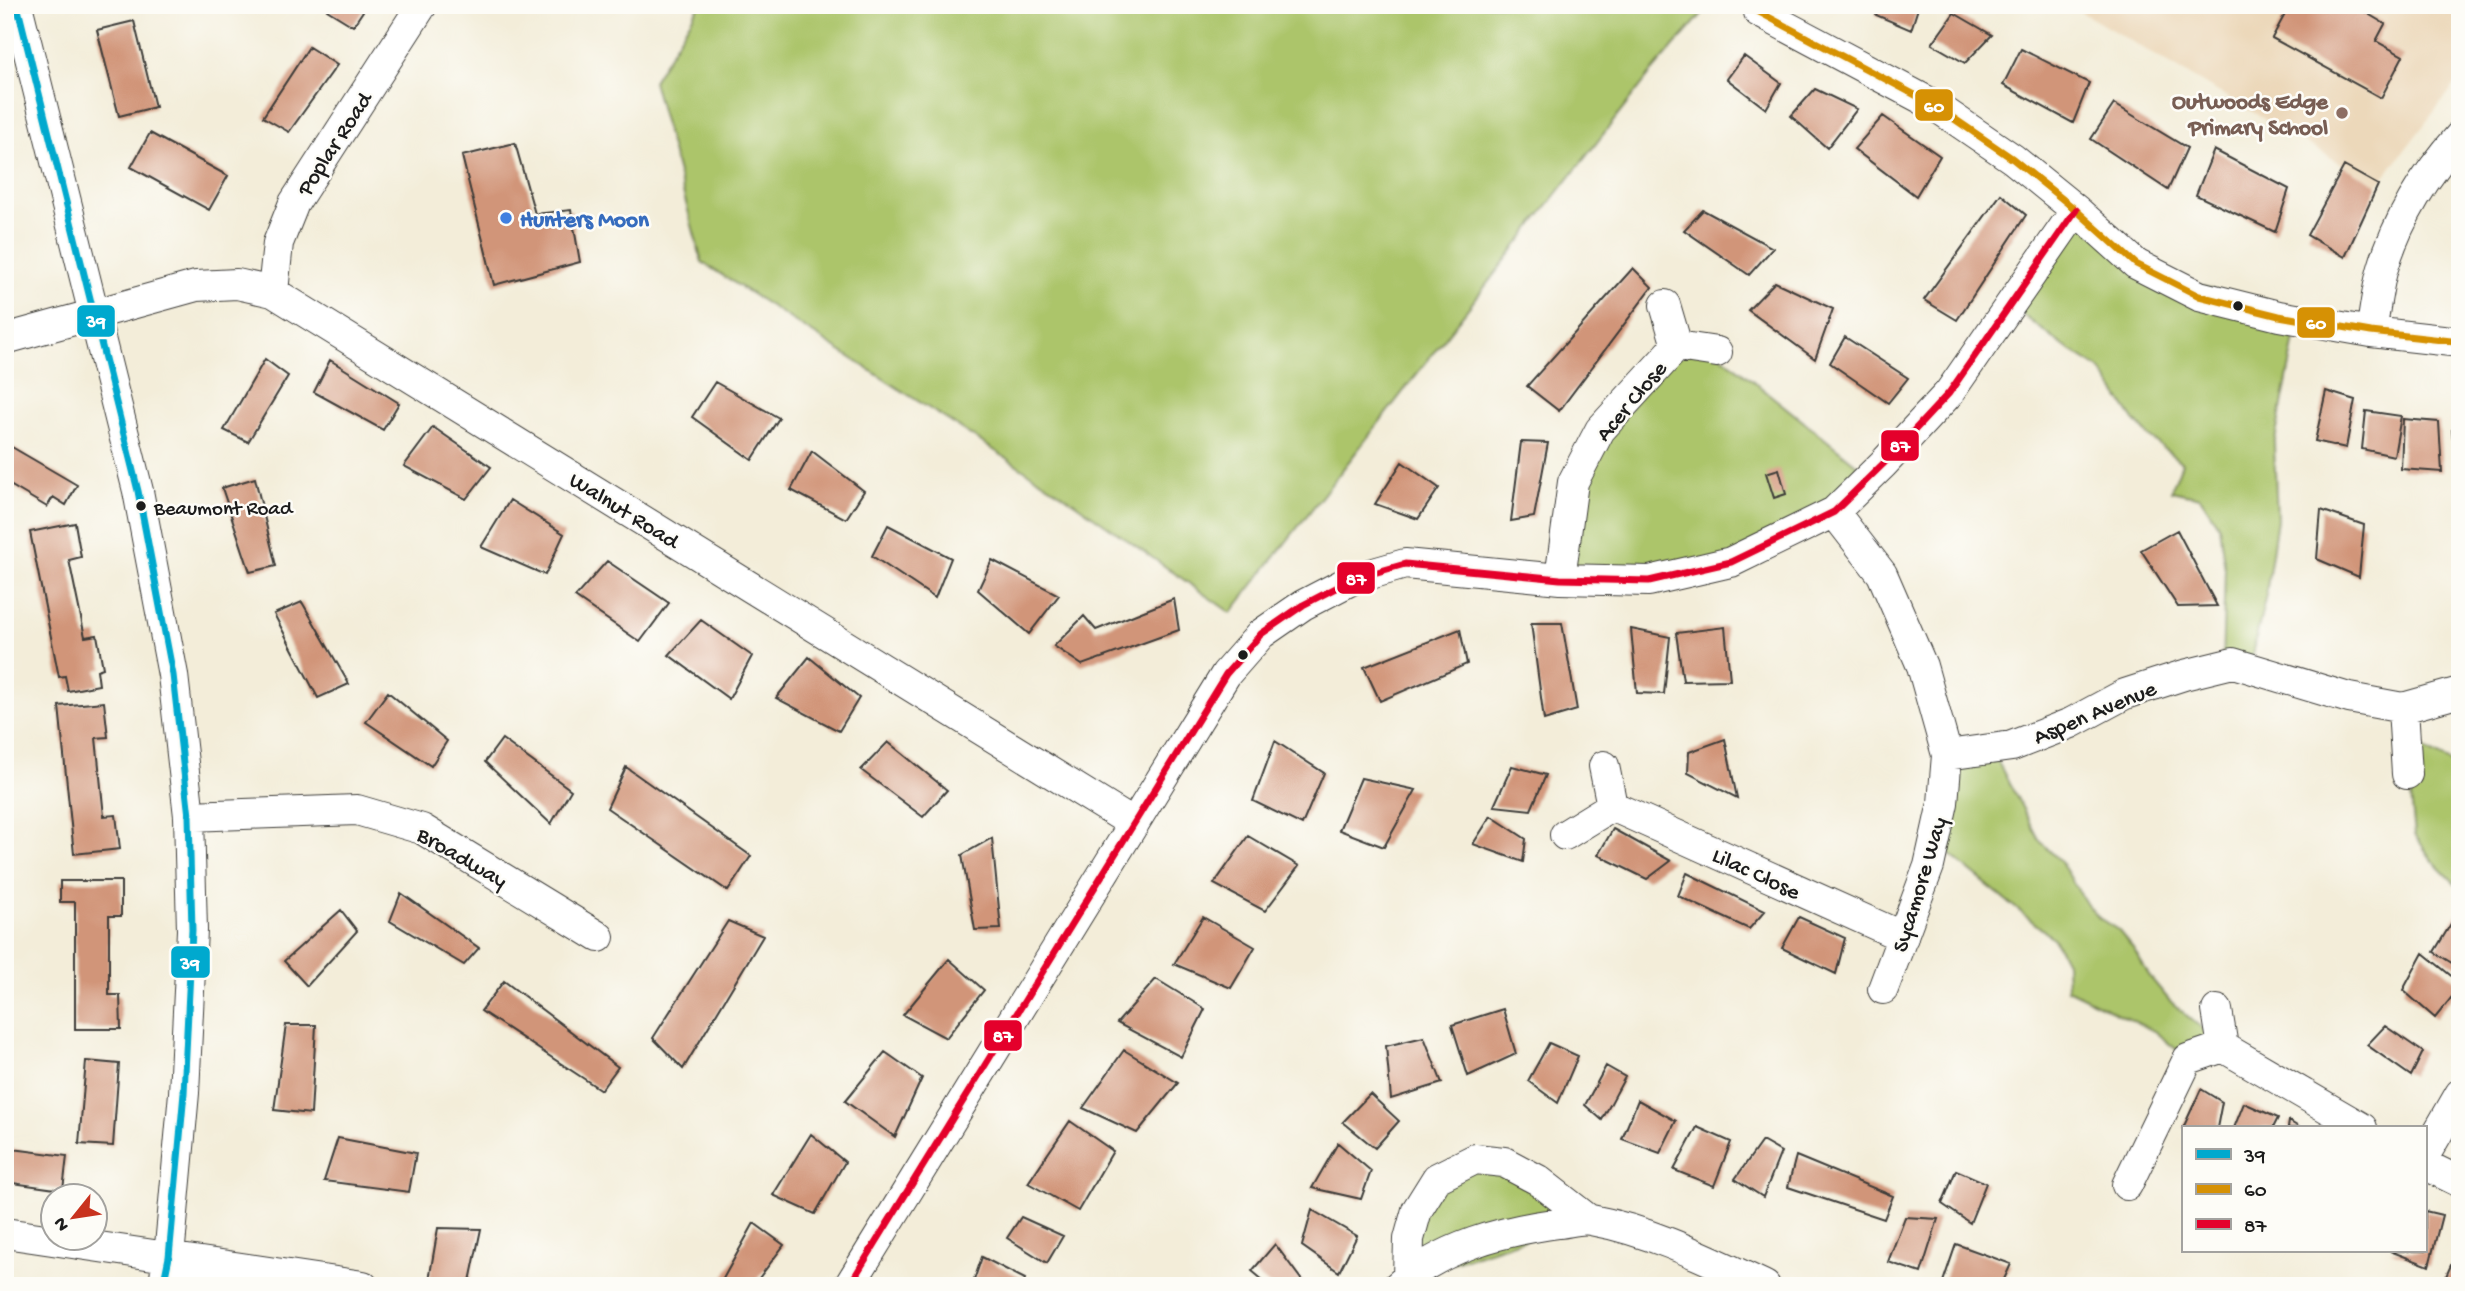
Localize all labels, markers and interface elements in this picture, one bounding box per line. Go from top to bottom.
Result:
street label: Poplar Road [292,87,380,202]
line badge: 60 [1914,88,1954,122]
place label: Outwoods Edge Primary School [2172,90,2329,143]
text: 60 [1924,97,1944,120]
marker: Outwoods Edge Primary School [2334,105,2350,121]
place label: Hunters Moon [520,208,650,235]
marker: Hunters Moon [498,210,514,226]
unlabelled marker [2231,299,2245,313]
line badge: 39 [76,304,116,338]
line badge: 60 [2296,306,2336,339]
text: 39 [85,312,106,335]
text: 60 [2306,314,2326,337]
street label: Acer Close [1591,356,1675,448]
line badge: 87 [1880,429,1920,462]
text: 87 [1890,437,1911,460]
street label: Walnut Road [563,468,684,557]
place label: Beaumont Road [153,498,294,523]
marker: Beaumont Road [134,499,148,513]
line badge: 87 [1336,561,1376,595]
text: 87 [1346,570,1367,593]
unlabelled marker [1236,648,1250,662]
street label: Aspen Avenue [2030,676,2162,752]
street label: Sycamore Way [1888,814,1955,956]
street label: Broadway [410,822,511,896]
street label: Lilac Close [1707,843,1805,908]
line badge: 39 [170,945,211,979]
text: 39 [179,954,200,977]
line badge: 87 [983,1019,1023,1052]
text: 87 [993,1027,1014,1050]
legend [2182,1126,2426,1252]
text: 39 [2243,1146,2266,1171]
text: 60 [2244,1180,2267,1205]
north arrow [38,1182,108,1252]
text: N [49,1213,75,1235]
text: 87 [2244,1216,2268,1241]

